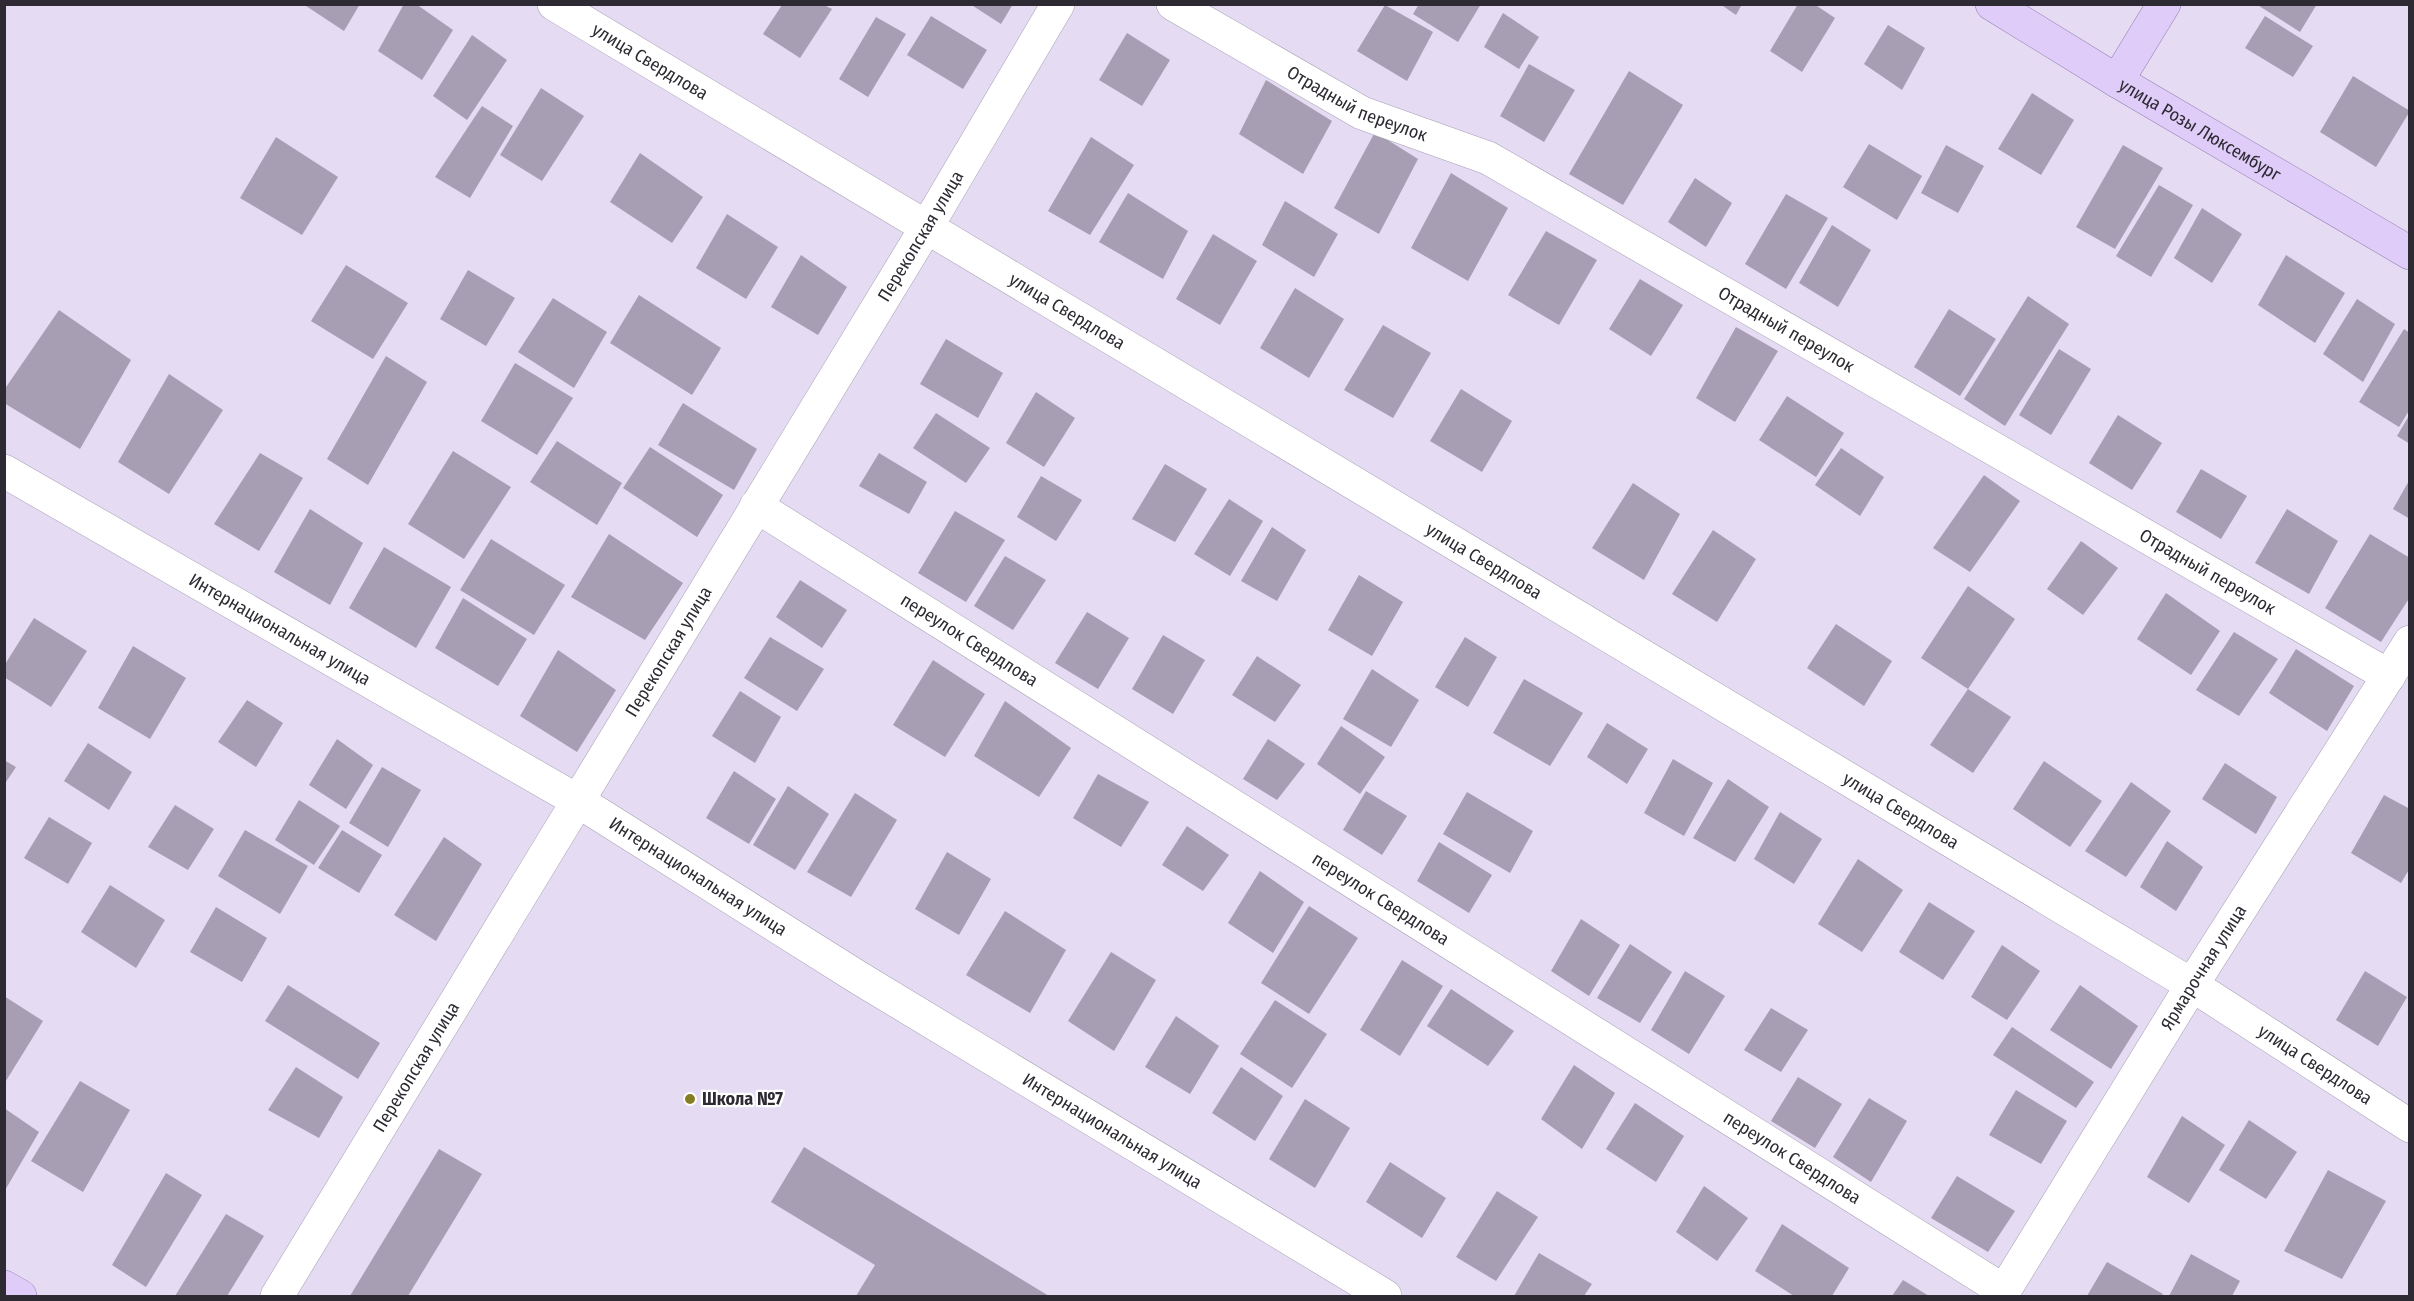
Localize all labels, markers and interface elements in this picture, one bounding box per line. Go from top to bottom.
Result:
street label: улица Свердлова [588,18,712,105]
street label: Отрадный переулок [1283,61,1431,147]
street label: улица Розы Люксембург [2115,74,2285,186]
street label: Перекопская улица [873,167,968,306]
street label: улица Свердлова [1005,268,1129,354]
street label: Отрадный переулок [1714,282,1859,377]
street label: улица Свердлова [1422,518,1546,604]
street label: Отрадный переулок [2136,524,2280,620]
street label: Интернациональная улица [185,569,375,690]
street label: Перекопская улица [621,582,717,721]
street label: переулок Свердлова [897,589,1042,692]
street label: улица Свердлова [1839,768,1963,854]
street label: Интернациональная улица [605,812,791,941]
street label: переулок Свердлова [1308,848,1454,950]
street label: Ярмарочная улица [2156,900,2251,1034]
street label: Перекопская улица [368,998,464,1136]
street label: улица Свердлова [2254,1020,2376,1110]
street label: Интернациональная улица [1018,1068,1206,1194]
place label: Школа №7 [702,1088,783,1110]
marker: Школа №7 [683,1092,697,1106]
street label: переулок Свердлова [1719,1106,1865,1209]

